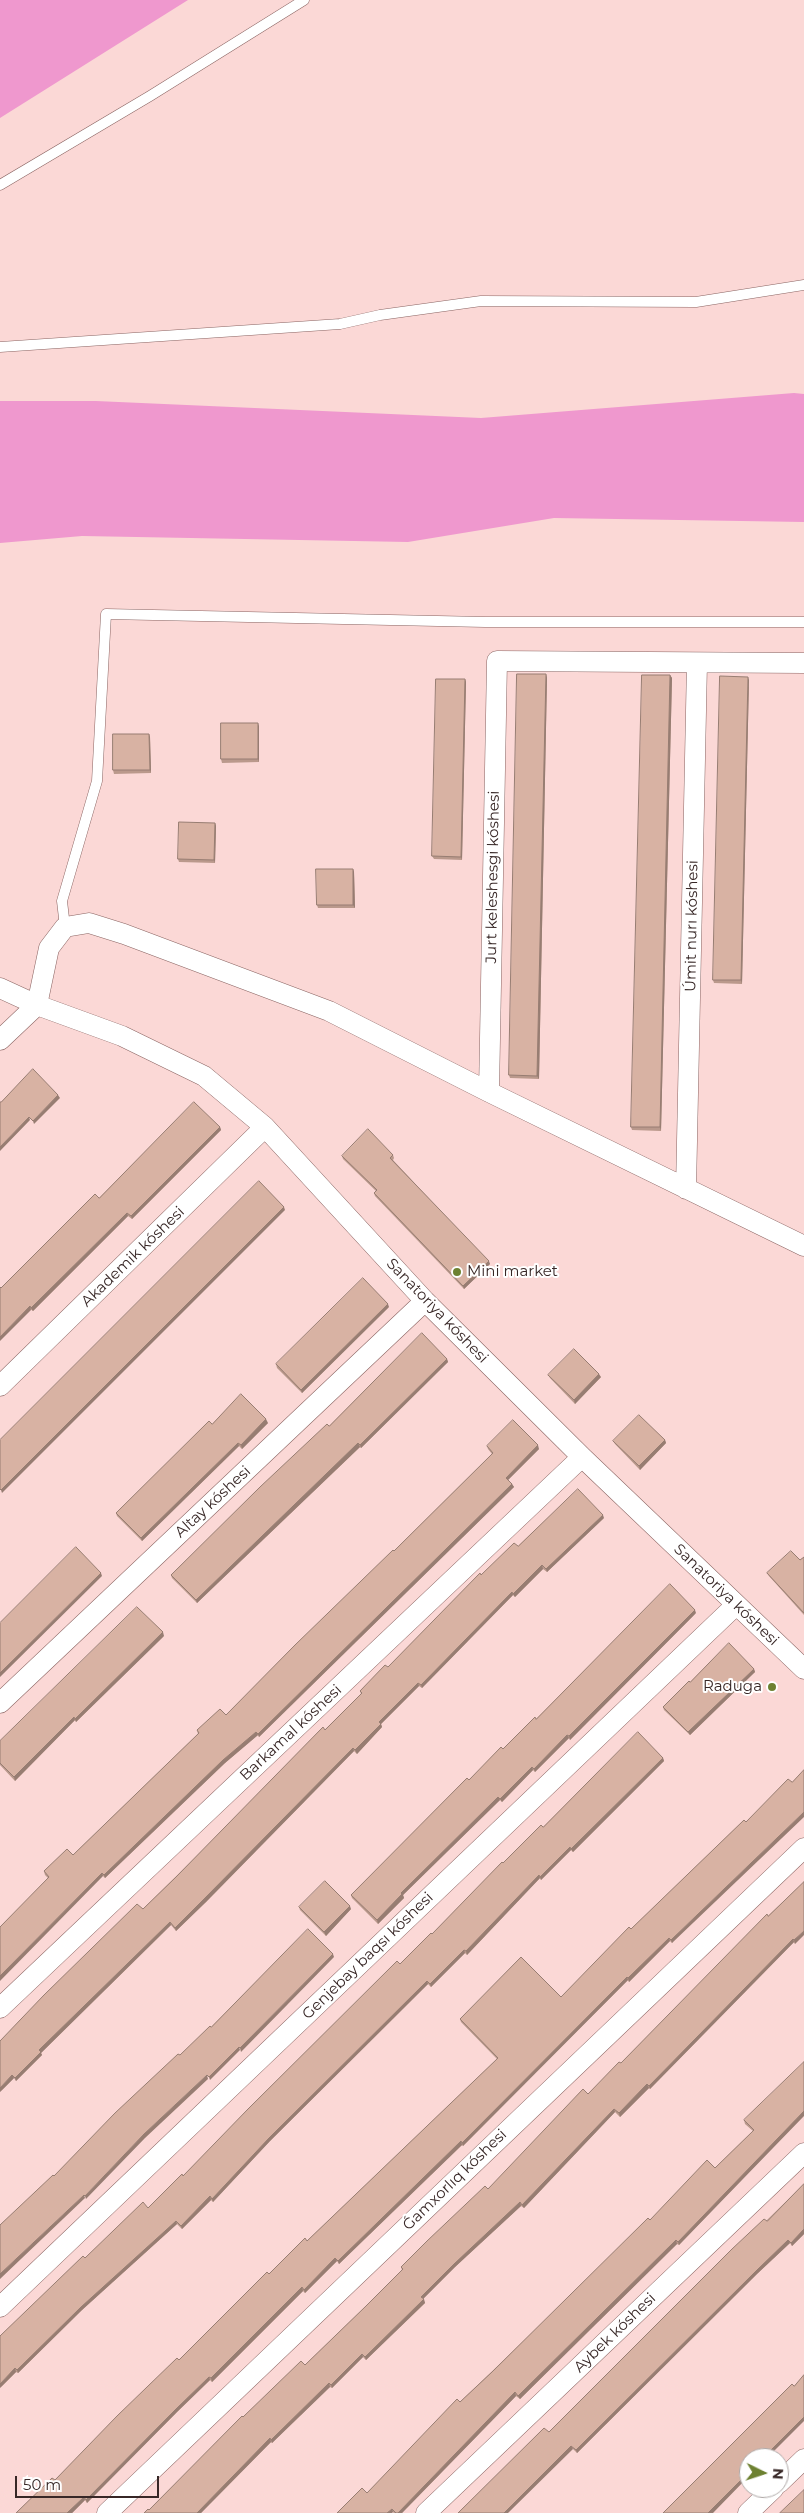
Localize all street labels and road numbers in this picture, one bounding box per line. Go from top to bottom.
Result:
street label: Jurt keleshesgi kóshesi [482,791,504,963]
street label: Úmit nurı kóshesi [682,860,702,992]
street label: Akademik kóshesi [78,1203,188,1311]
street label: Sanatoriya kóshesi [382,1255,492,1367]
street label: Altay kóshesi [171,1462,255,1542]
street label: Sanatoriya kóshesi [670,1540,782,1650]
street label: Barkamal kóshesi [236,1681,346,1785]
street label: Genjebay baqsı kóshesi [299,1889,437,2023]
street label: Ǵamxorlıq kóshesi [399,2126,511,2234]
street label: Aybek kóshesi [570,2289,660,2377]

